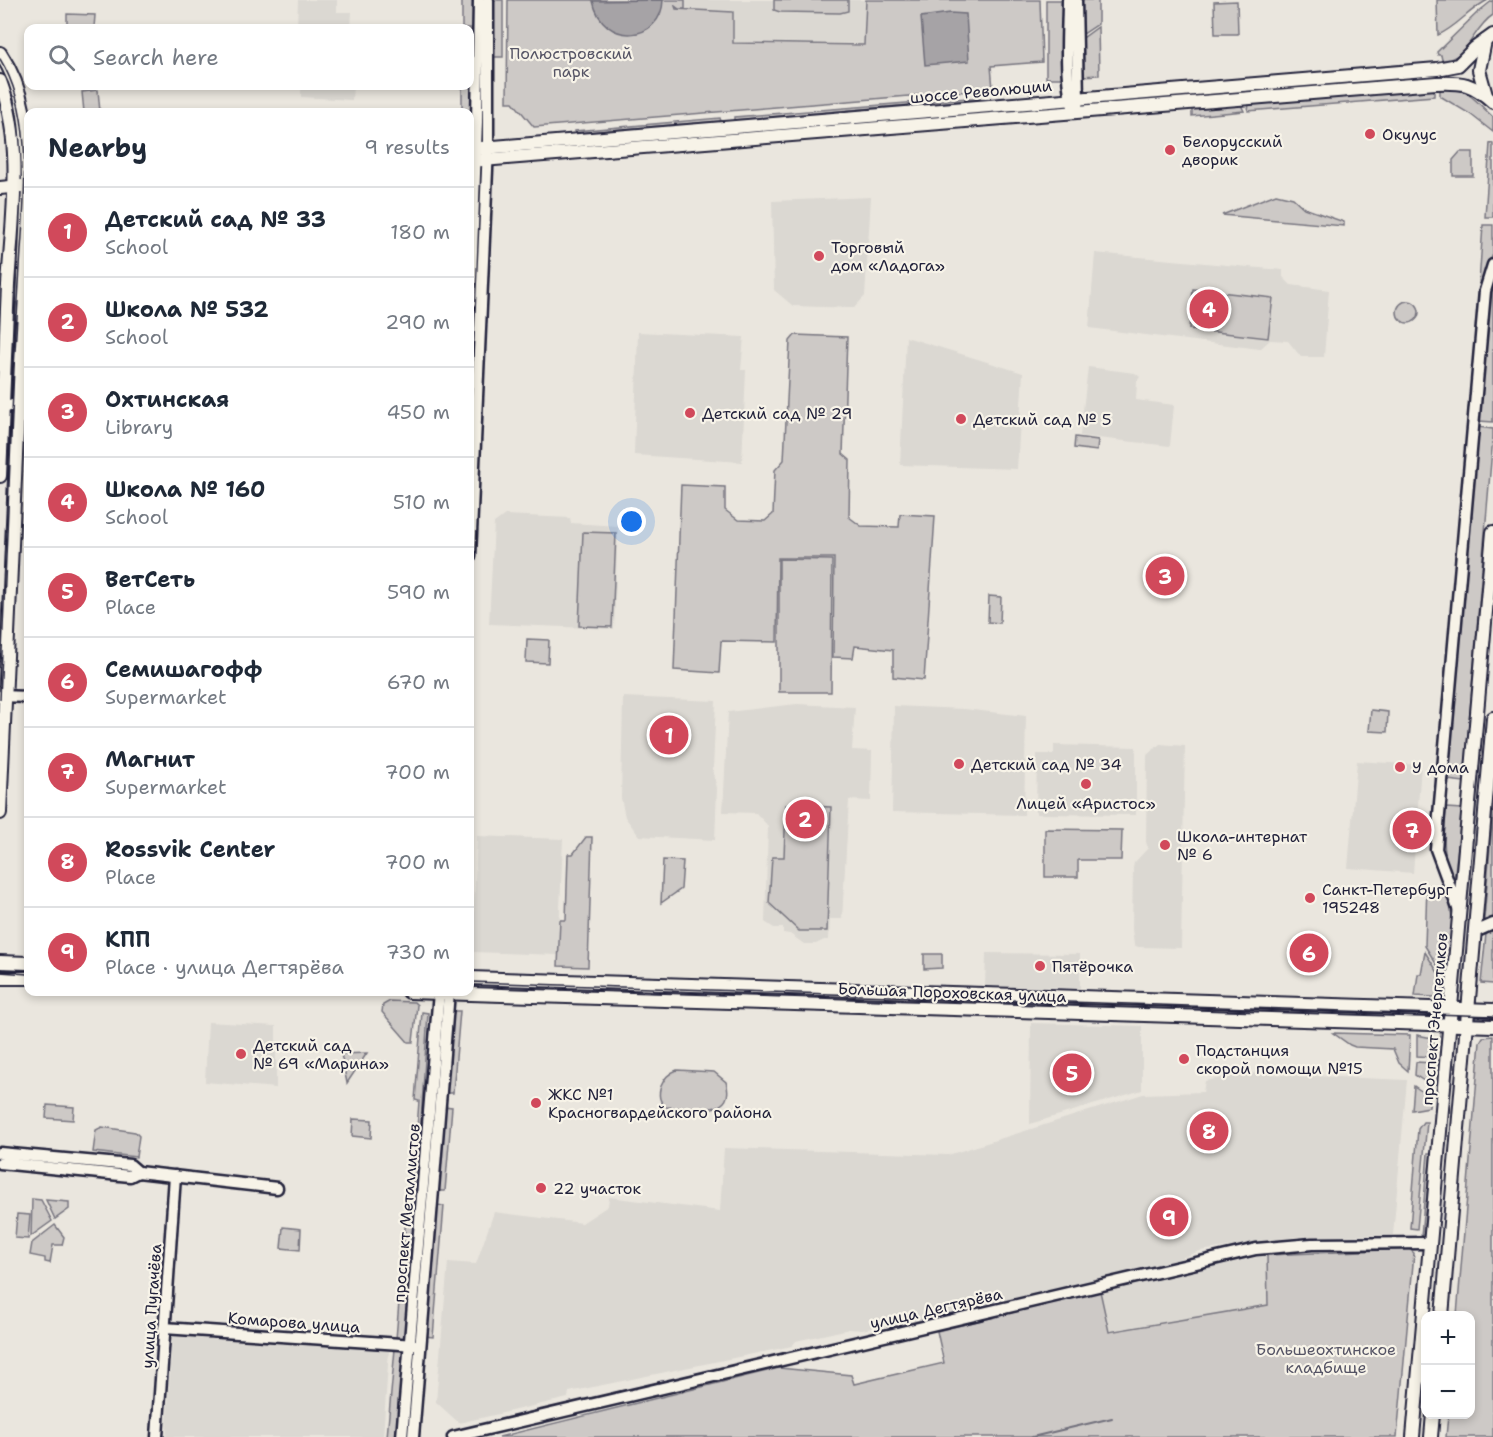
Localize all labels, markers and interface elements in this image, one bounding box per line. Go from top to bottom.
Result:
search box [24,24,474,90]
icon: search [45,41,78,74]
text: Search here [93,43,219,72]
park label: Полюстровский парк [510,43,632,82]
street label: шоссе Революции [909,75,1053,108]
place label: Окулус [1382,124,1437,145]
marker: Окулус [1363,127,1377,141]
text: Nearby [48,130,147,165]
place label: Белорусский дворик [1182,131,1282,170]
text: 9 results [364,134,450,160]
marker: Белорусский дворик [1163,143,1177,157]
text: Детский сад № 33 [105,205,326,234]
text: 1 [63,219,72,245]
text: 180 m [390,219,450,245]
text: School [105,234,168,260]
place label: Торговый дом «Ладога» [831,237,945,276]
marker: Торговый дом «Ладога» [812,249,826,263]
pin: 4 [1190,286,1228,332]
text: Школа № 532 [105,295,269,324]
text: 2 [61,309,75,335]
text: 290 m [385,309,450,335]
text: School [105,324,168,350]
text: Охтинская [105,385,229,414]
text: 3 [61,399,75,425]
text: 450 m [386,399,450,425]
place label: Детский сад № 29 [702,403,852,424]
marker: Детский сад № 29 [683,406,697,420]
place label: Детский сад № 5 [973,409,1112,430]
marker: Детский сад № 5 [954,412,968,426]
text: Library [105,414,173,440]
text: Школа № 160 [105,475,265,504]
text: 4 [61,489,75,515]
text: 510 m [393,489,450,515]
text: School [105,504,168,530]
your location [617,507,646,536]
pin: 3 [1146,554,1184,598]
text: ВетСеть [105,565,195,594]
text: 5 [61,579,74,605]
text: 590 m [387,579,450,605]
text: Place [105,594,156,620]
text: Семишагофф [105,655,262,684]
text: 6 [61,669,75,695]
text: 670 m [387,669,450,695]
text: Supermarket [105,684,227,710]
pin: 1 [650,712,688,758]
text: Магнит [105,745,195,774]
place label: Детский сад № 34 [971,754,1122,775]
marker: Детский сад № 34 [952,757,966,771]
place label: У дома [1412,757,1469,778]
text: 7 [61,759,75,785]
text: 700 m [385,759,450,785]
marker: У дома [1393,760,1407,774]
text: Supermarket [105,774,227,800]
marker: Лицей «Аристос» [1079,777,1093,791]
place label: Лицей «Аристос» [1016,793,1156,814]
pin: 2 [786,796,824,842]
pin: 7 [1392,808,1432,852]
place label: Школа-интернат № 6 [1177,826,1308,865]
text: Rossvik Center [105,835,275,864]
marker: Школа-интернат № 6 [1158,838,1172,852]
text: 8 [61,849,75,875]
text: 700 m [385,849,450,875]
text: Place [105,864,156,890]
place label: Санкт-Петербург 195248 [1322,879,1454,918]
marker: Санкт-Петербург 195248 [1303,891,1317,905]
text: КПП [105,925,150,954]
pin: 6 [1290,930,1328,976]
street label: проспект Энергетиков [1417,932,1452,1106]
text: 9 [61,939,75,965]
text: 730 m [386,939,450,965]
text: Place · улица Дегтярёва [105,954,344,980]
place label: Пятёрочка [1052,956,1133,977]
marker: Пятёрочка [1033,959,1047,973]
street label: Большая Пороховская улица [837,978,1067,1007]
place label: Детский сад № 69 «Марина» [253,1035,389,1074]
place label: Подстанция скорой помощи №15 [1196,1040,1363,1079]
marker: Детский сад № 69 «Марина» [234,1047,248,1061]
pin: 5 [1052,1050,1092,1096]
marker: Подстанция скорой помощи №15 [1177,1052,1191,1066]
place label: ЖКС №1 Красногвардейского района [548,1084,772,1123]
marker: ЖКС №1 Красногвардейского района [529,1096,543,1110]
pin: 8 [1190,1108,1228,1154]
street label: проспект Металлистов [388,1123,425,1303]
place label: 22 участок [553,1178,642,1199]
marker: 22 участок [534,1181,548,1195]
pin: 9 [1150,1194,1188,1240]
street label: улица Пугачёва [137,1243,166,1369]
street label: улица Дегтярёва [868,1283,1004,1334]
street label: Комарова улица [227,1307,361,1338]
map controls [1421,1311,1475,1419]
button: + [1421,1311,1475,1365]
park label: Большеохтинское кладбище [1256,1339,1396,1378]
button: − [1421,1365,1475,1419]

